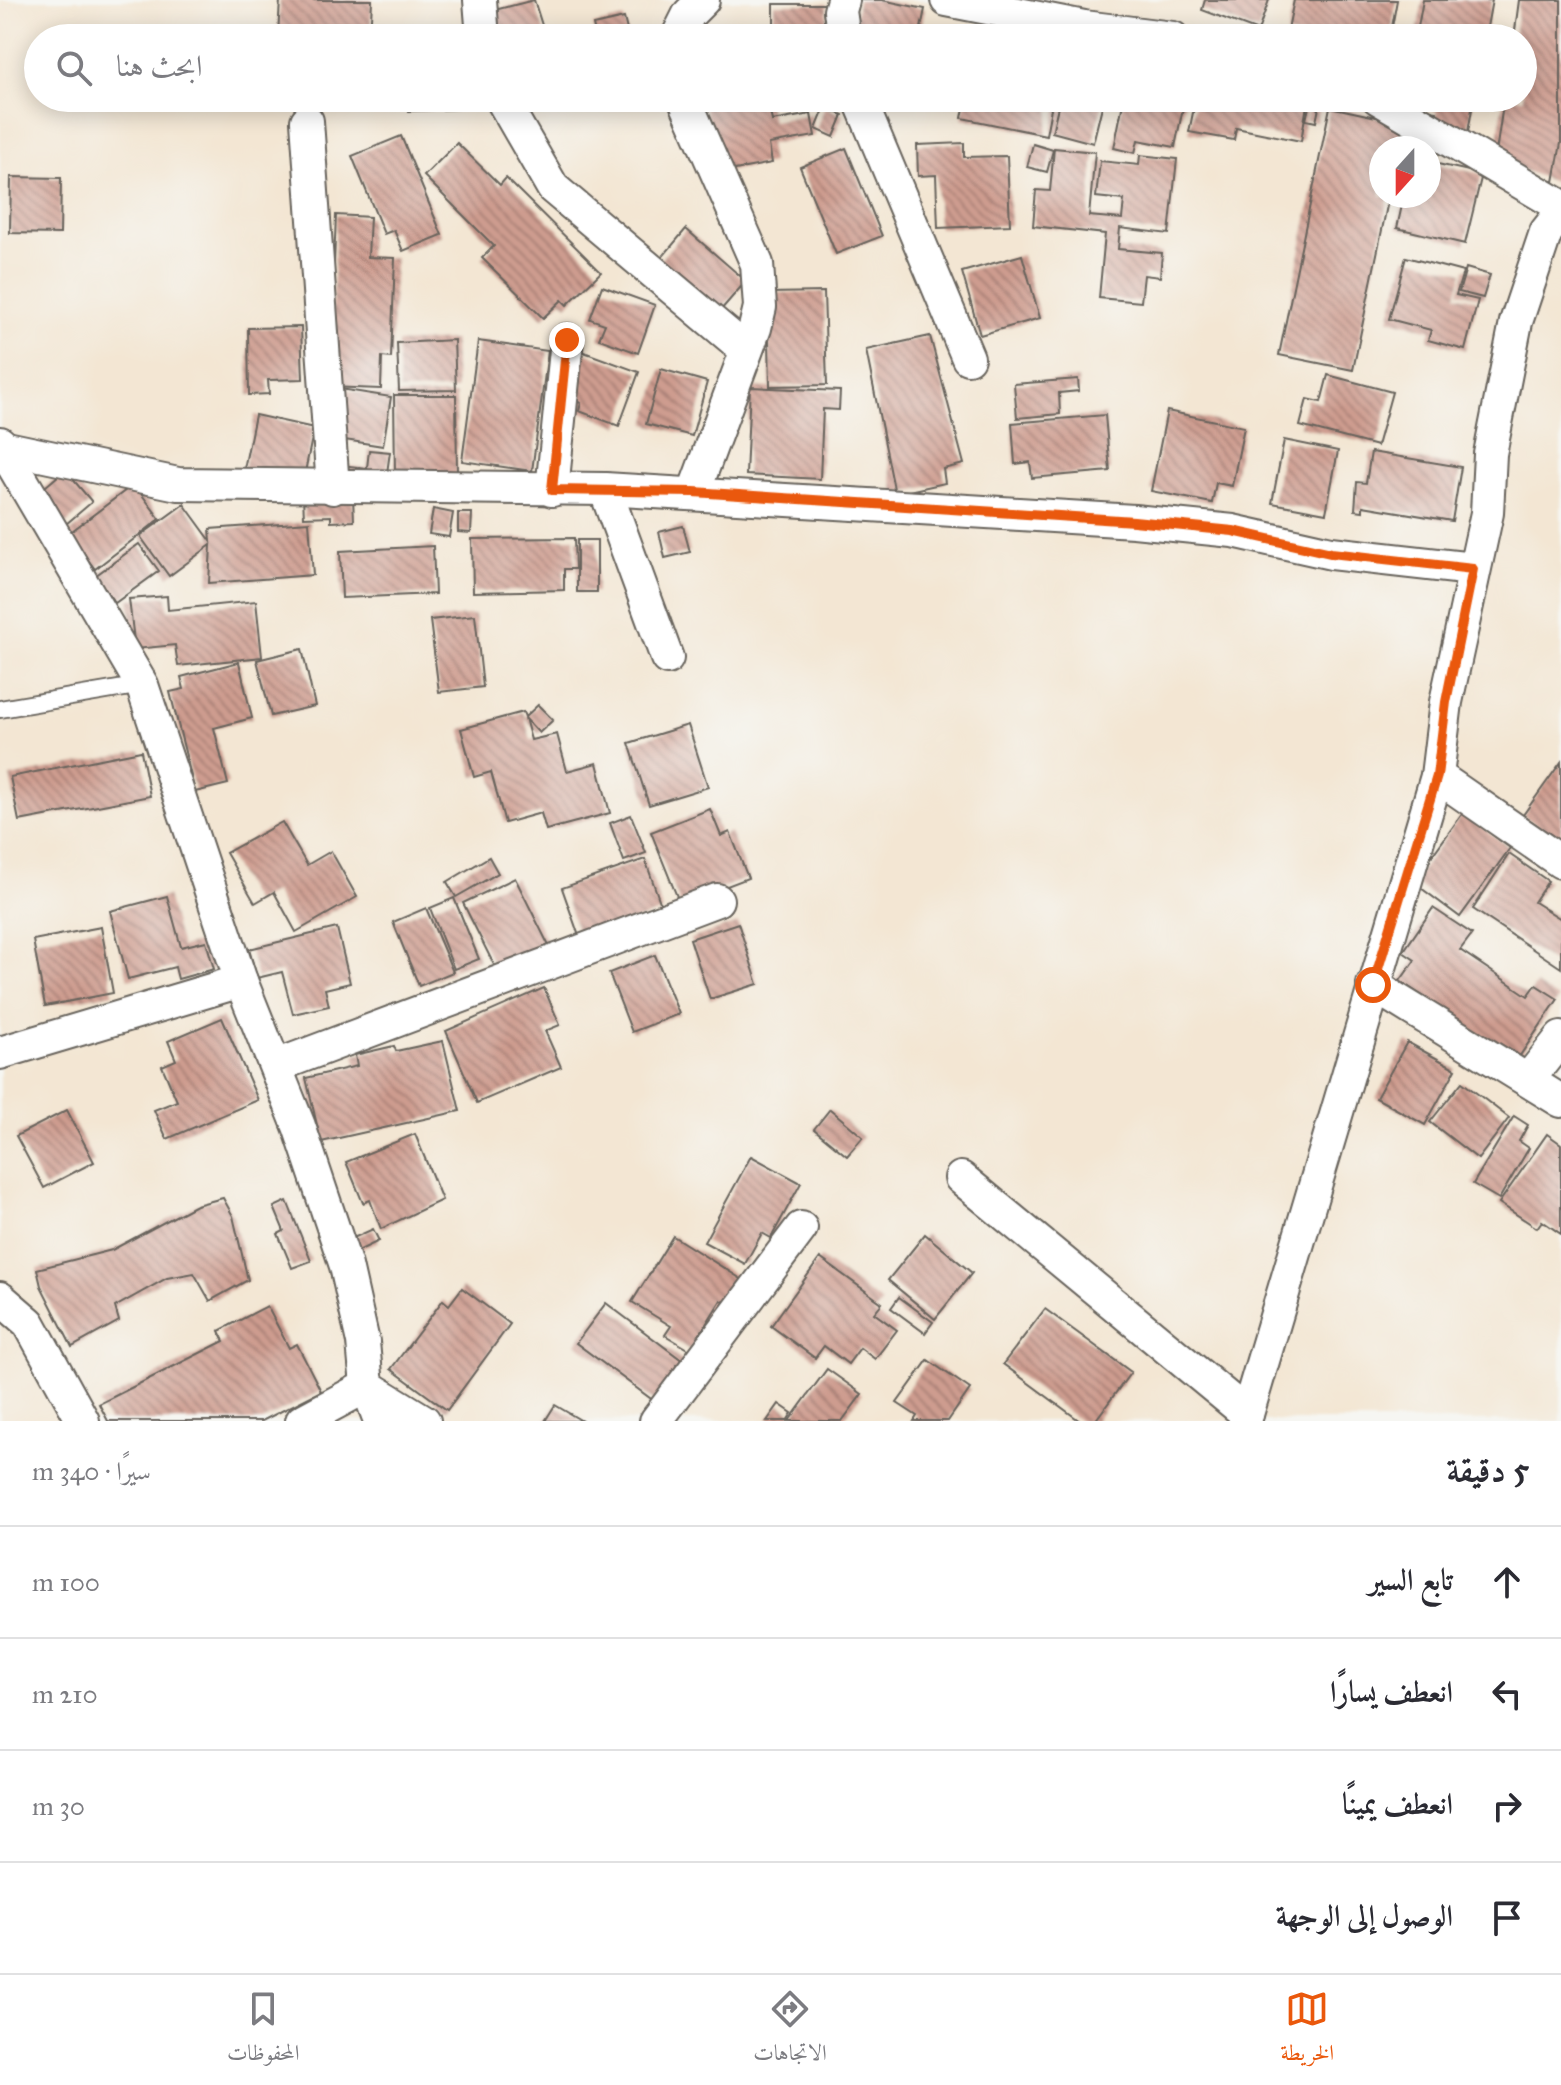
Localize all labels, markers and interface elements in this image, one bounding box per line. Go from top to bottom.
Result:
search box [24,24,1537,112]
icon: search [52,46,96,90]
text: ابحث هنا [116,48,202,84]
north arrow [1369,136,1441,208]
route end [549,322,585,358]
route start [1355,967,1391,1003]
text: 5 دقيقة [1447,1449,1529,1490]
text: سيرًا · 340 m [32,1455,151,1487]
icon: ahead [1485,1560,1529,1604]
text: تابع السير [1368,1562,1453,1598]
text: 100 m [32,1566,100,1598]
icon: left [1485,1672,1529,1716]
text: انعطف يسارًا [1330,1674,1453,1710]
text: 210 m [32,1678,98,1710]
icon: right [1485,1784,1529,1828]
text: انعطف يمينًا [1342,1786,1453,1822]
text: 30 m [32,1790,85,1822]
icon: arrive [1485,1896,1529,1940]
text: الوصول إلى الوجهة [1276,1898,1453,1934]
tab: المحفوظات [227,1987,299,2074]
tab: الاتجاهات [753,1987,827,2074]
tab: الخريطة [1281,1987,1334,2074]

